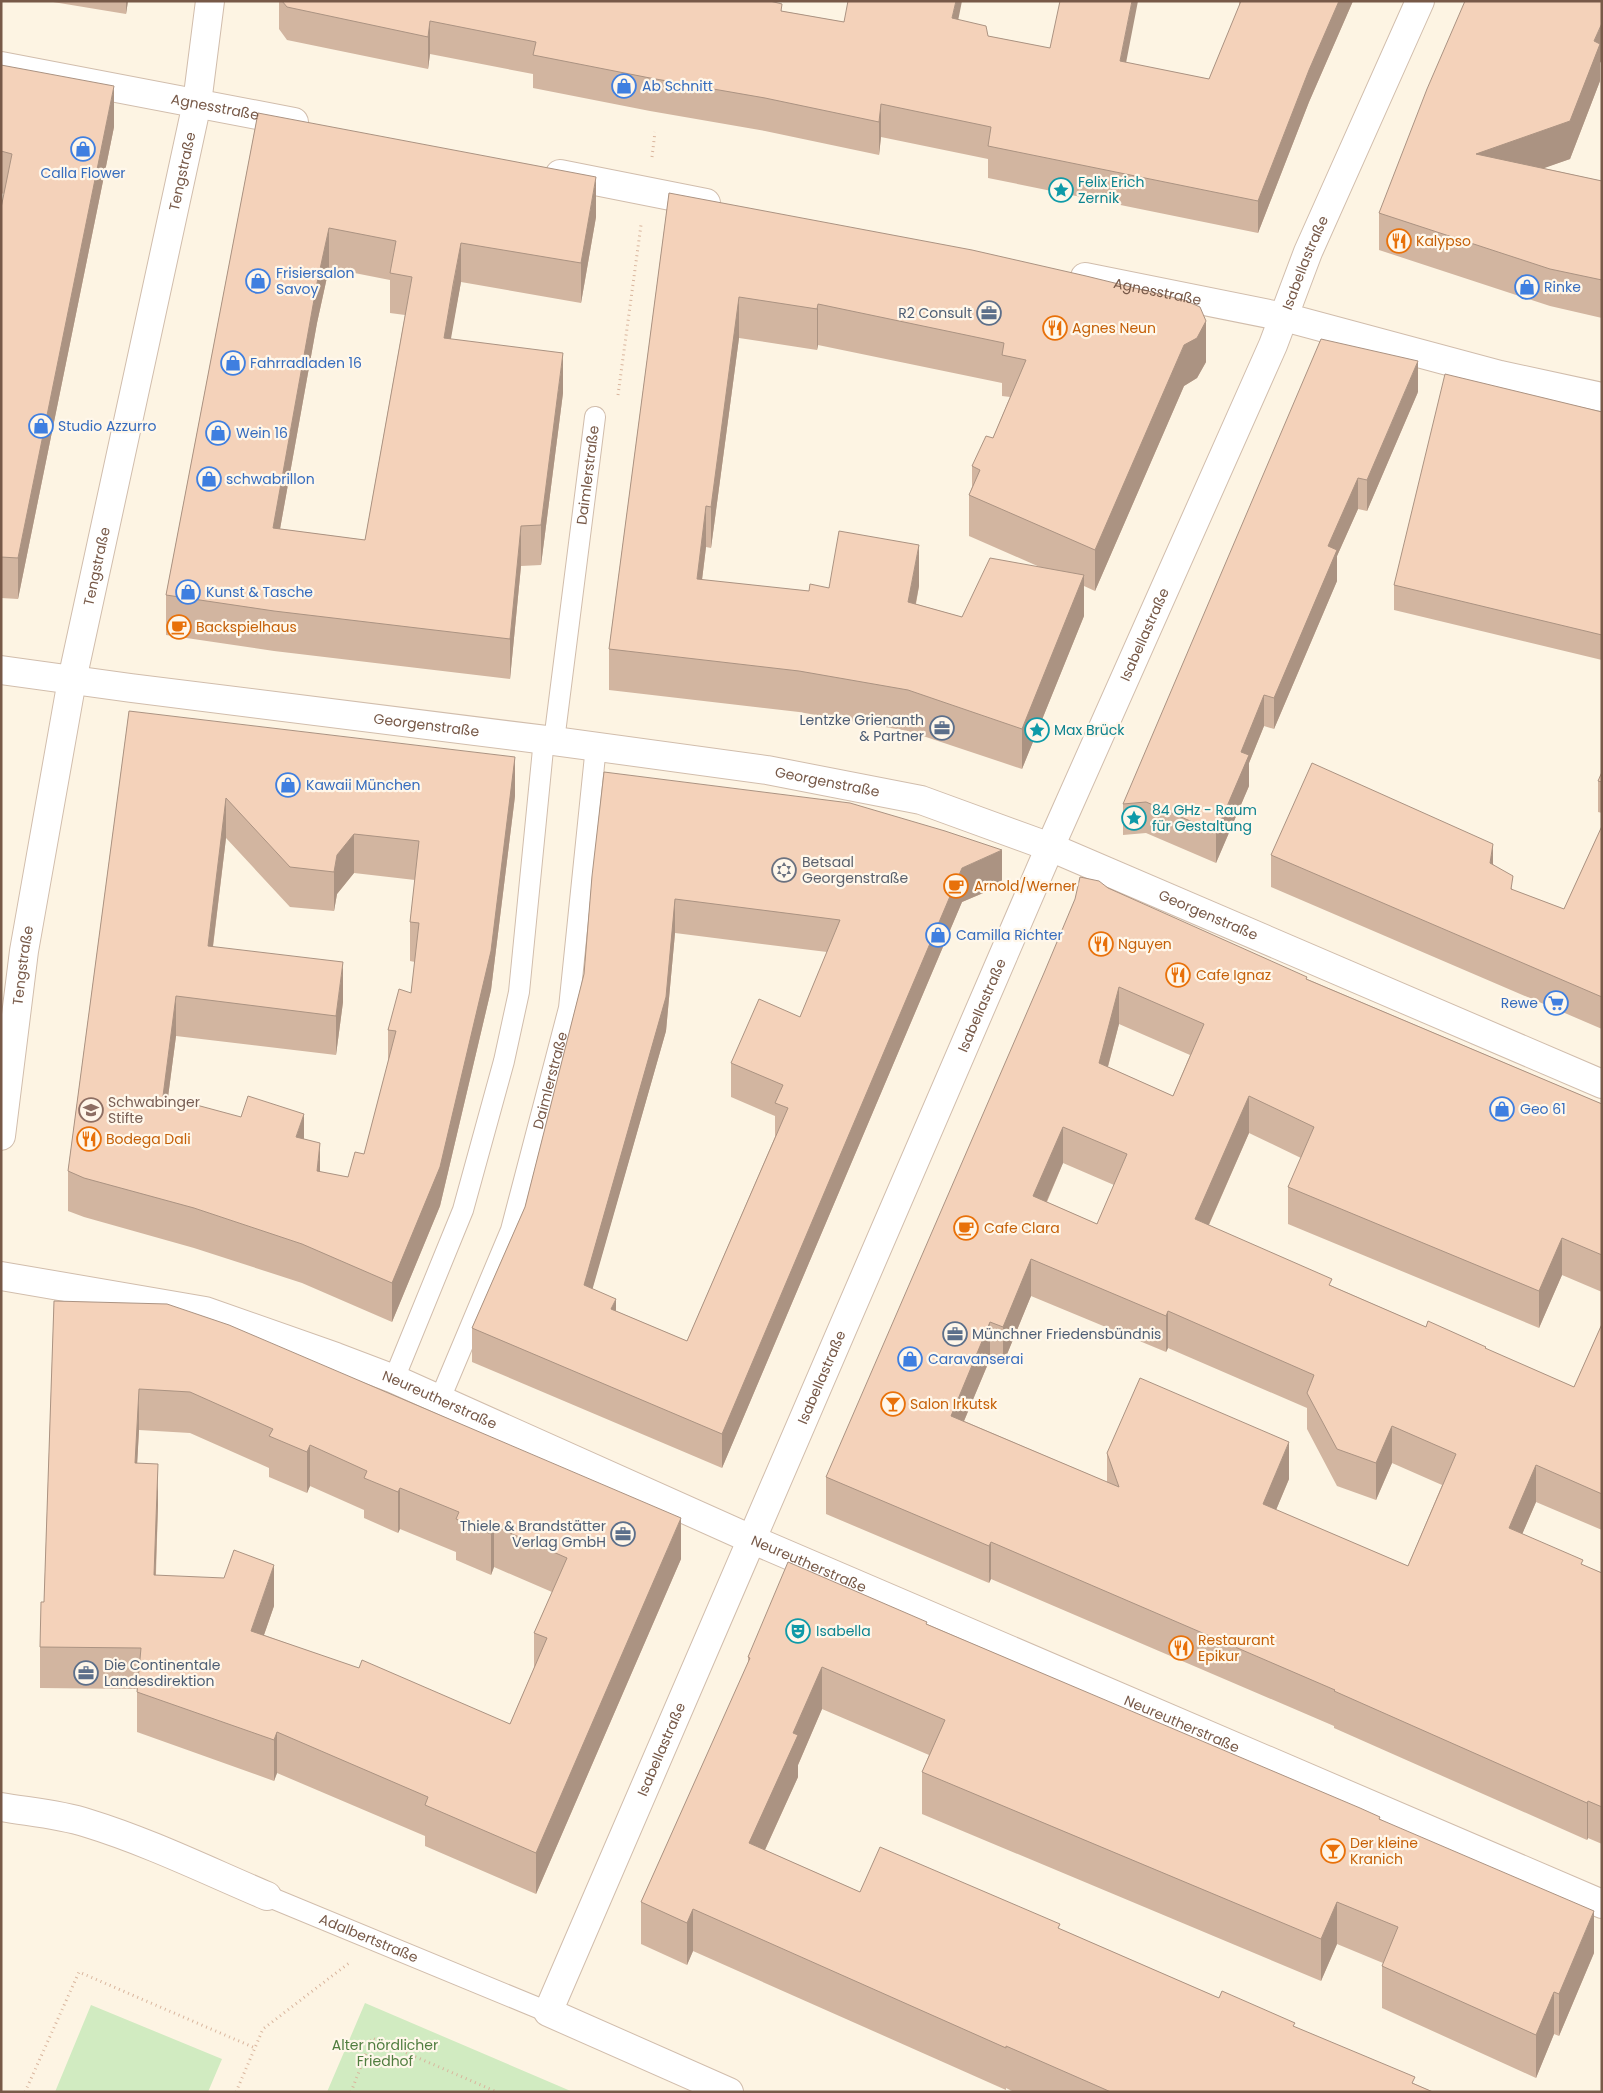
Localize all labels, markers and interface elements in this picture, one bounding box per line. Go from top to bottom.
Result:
shop icon: Ab Schnitt [611,73,637,99]
place label: Ab Schnitt [642,76,713,96]
street label: Agnesstraße [169,89,261,125]
street label: Tengstraße [164,130,200,213]
shop icon: Calla Flower [70,136,96,162]
place label: Calla Flower [40,163,126,183]
place label: Felix Erich Zernik [1078,172,1144,208]
place icon: Felix Erich Zernik [1048,177,1074,203]
street label: Isabellastraße [1277,212,1333,313]
restaurant icon: Kalypso [1386,228,1412,254]
place label: Kalypso [1416,231,1471,251]
place label: Frisiersalon Savoy [276,263,355,299]
shop icon: Frisiersalon Savoy [245,268,271,294]
street label: Agnesstraße [1112,273,1204,310]
shop icon: Rinke [1514,274,1540,300]
place label: Rinke [1544,277,1581,297]
office icon: R2 Consult [976,300,1002,326]
place label: R2 Consult [898,303,972,323]
restaurant icon: Agnes Neun [1042,315,1068,341]
place label: Agnes Neun [1072,318,1156,338]
shop icon: Fahrradladen 16 [220,350,246,376]
place label: Fahrradladen 16 [250,353,362,373]
shop icon: Studio Azzurro [28,413,54,439]
place label: Studio Azzurro [58,416,156,436]
shop icon: Wein 16 [205,420,231,446]
place label: Wein 16 [236,423,288,443]
street label: Daimlerstraße [571,424,604,526]
shop icon: schwabrillon [196,466,222,492]
place label: schwabrillon [226,469,315,489]
street label: Tengstraße [78,525,115,608]
shop icon: Kunst & Tasche [175,579,201,605]
place label: Kunst & Tasche [206,582,313,602]
street label: Isabellastraße [1115,584,1174,684]
cafe icon: Backspielhaus [166,614,192,640]
place label: Backspielhaus [196,617,297,637]
street label: Georgenstraße [372,708,481,742]
place label: Lentzke Grienanth & Partner [800,710,924,746]
office icon: Lentzke Grienanth & Partner [929,715,955,741]
place icon: Max Brück [1024,717,1050,743]
place label: Max Brück [1054,720,1125,740]
street label: Georgenstraße [773,762,882,802]
shop icon: Kawaii München [275,772,301,798]
place label: Kawaii München [306,775,421,795]
place label: 84 GHz - Raum für Gestaltung [1152,800,1257,836]
place icon: 84 GHz - Raum für Gestaltung [1121,805,1147,831]
place label: Betsaal Georgenstraße [802,852,908,888]
synagogue icon: Betsaal Georgenstraße [771,857,797,883]
cafe icon: Arnold/Werner [943,873,969,899]
place label: Arnold/Werner [974,876,1077,896]
street label: Georgenstraße [1156,885,1261,945]
shop icon: Camilla Richter [925,922,951,948]
street label: Tengstraße [7,924,38,1006]
place label: Camilla Richter [956,925,1063,945]
restaurant icon: Nguyen [1088,931,1114,957]
place label: Nguyen [1118,934,1172,954]
street label: Isabellastraße [953,955,1011,1055]
restaurant icon: Cafe Ignaz [1165,962,1191,988]
place label: Cafe Ignaz [1196,965,1271,985]
supermarket icon: Rewe [1543,990,1569,1016]
place label: Rewe [1501,993,1538,1013]
street label: Daimlerstraße [528,1029,572,1131]
place label: Schwabinger Stifte [108,1092,200,1128]
shop icon: Geo 61 [1489,1096,1515,1122]
school or university icon: Schwabinger Stifte [78,1097,104,1123]
place label: Geo 61 [1520,1099,1566,1119]
restaurant icon: Bodega Dali [76,1126,102,1152]
place label: Bodega Dali [106,1129,191,1149]
cafe icon: Cafe Clara [953,1215,979,1241]
place label: Cafe Clara [984,1218,1060,1238]
office icon: Münchner Friedensbündnis [942,1321,968,1347]
place label: Münchner Friedensbündnis [972,1324,1161,1344]
street label: Isabellastraße [792,1327,851,1427]
shop icon: Caravanserai [897,1346,923,1372]
place label: Caravanserai [928,1349,1023,1369]
street label: Neureutherstraße [379,1365,501,1434]
bar icon: Salon Irkutsk [880,1391,906,1417]
place label: Salon Irkutsk [910,1394,998,1414]
place label: Thiele & Brandstätter Verlag GmbH [460,1516,606,1552]
office icon: Thiele & Brandstätter Verlag GmbH [610,1521,636,1547]
street label: Neureutherstraße [748,1530,870,1598]
theatre icon: Isabella [785,1618,811,1644]
place label: Isabella [816,1621,871,1641]
place label: Restaurant Epikur [1198,1630,1275,1666]
restaurant icon: Restaurant Epikur [1168,1635,1194,1661]
place label: Die Continentale Landesdirektion [104,1655,221,1691]
office icon: Die Continentale Landesdirektion [73,1660,99,1686]
street label: Neureutherstraße [1121,1690,1243,1758]
street label: Isabellastraße [632,1699,690,1799]
place label: Der kleine Kranich [1350,1833,1418,1869]
bar icon: Der kleine Kranich [1320,1838,1346,1864]
street label: Adalbertstraße [316,1909,422,1968]
park label: Alter nördlicher Friedhof [332,2035,438,2071]

